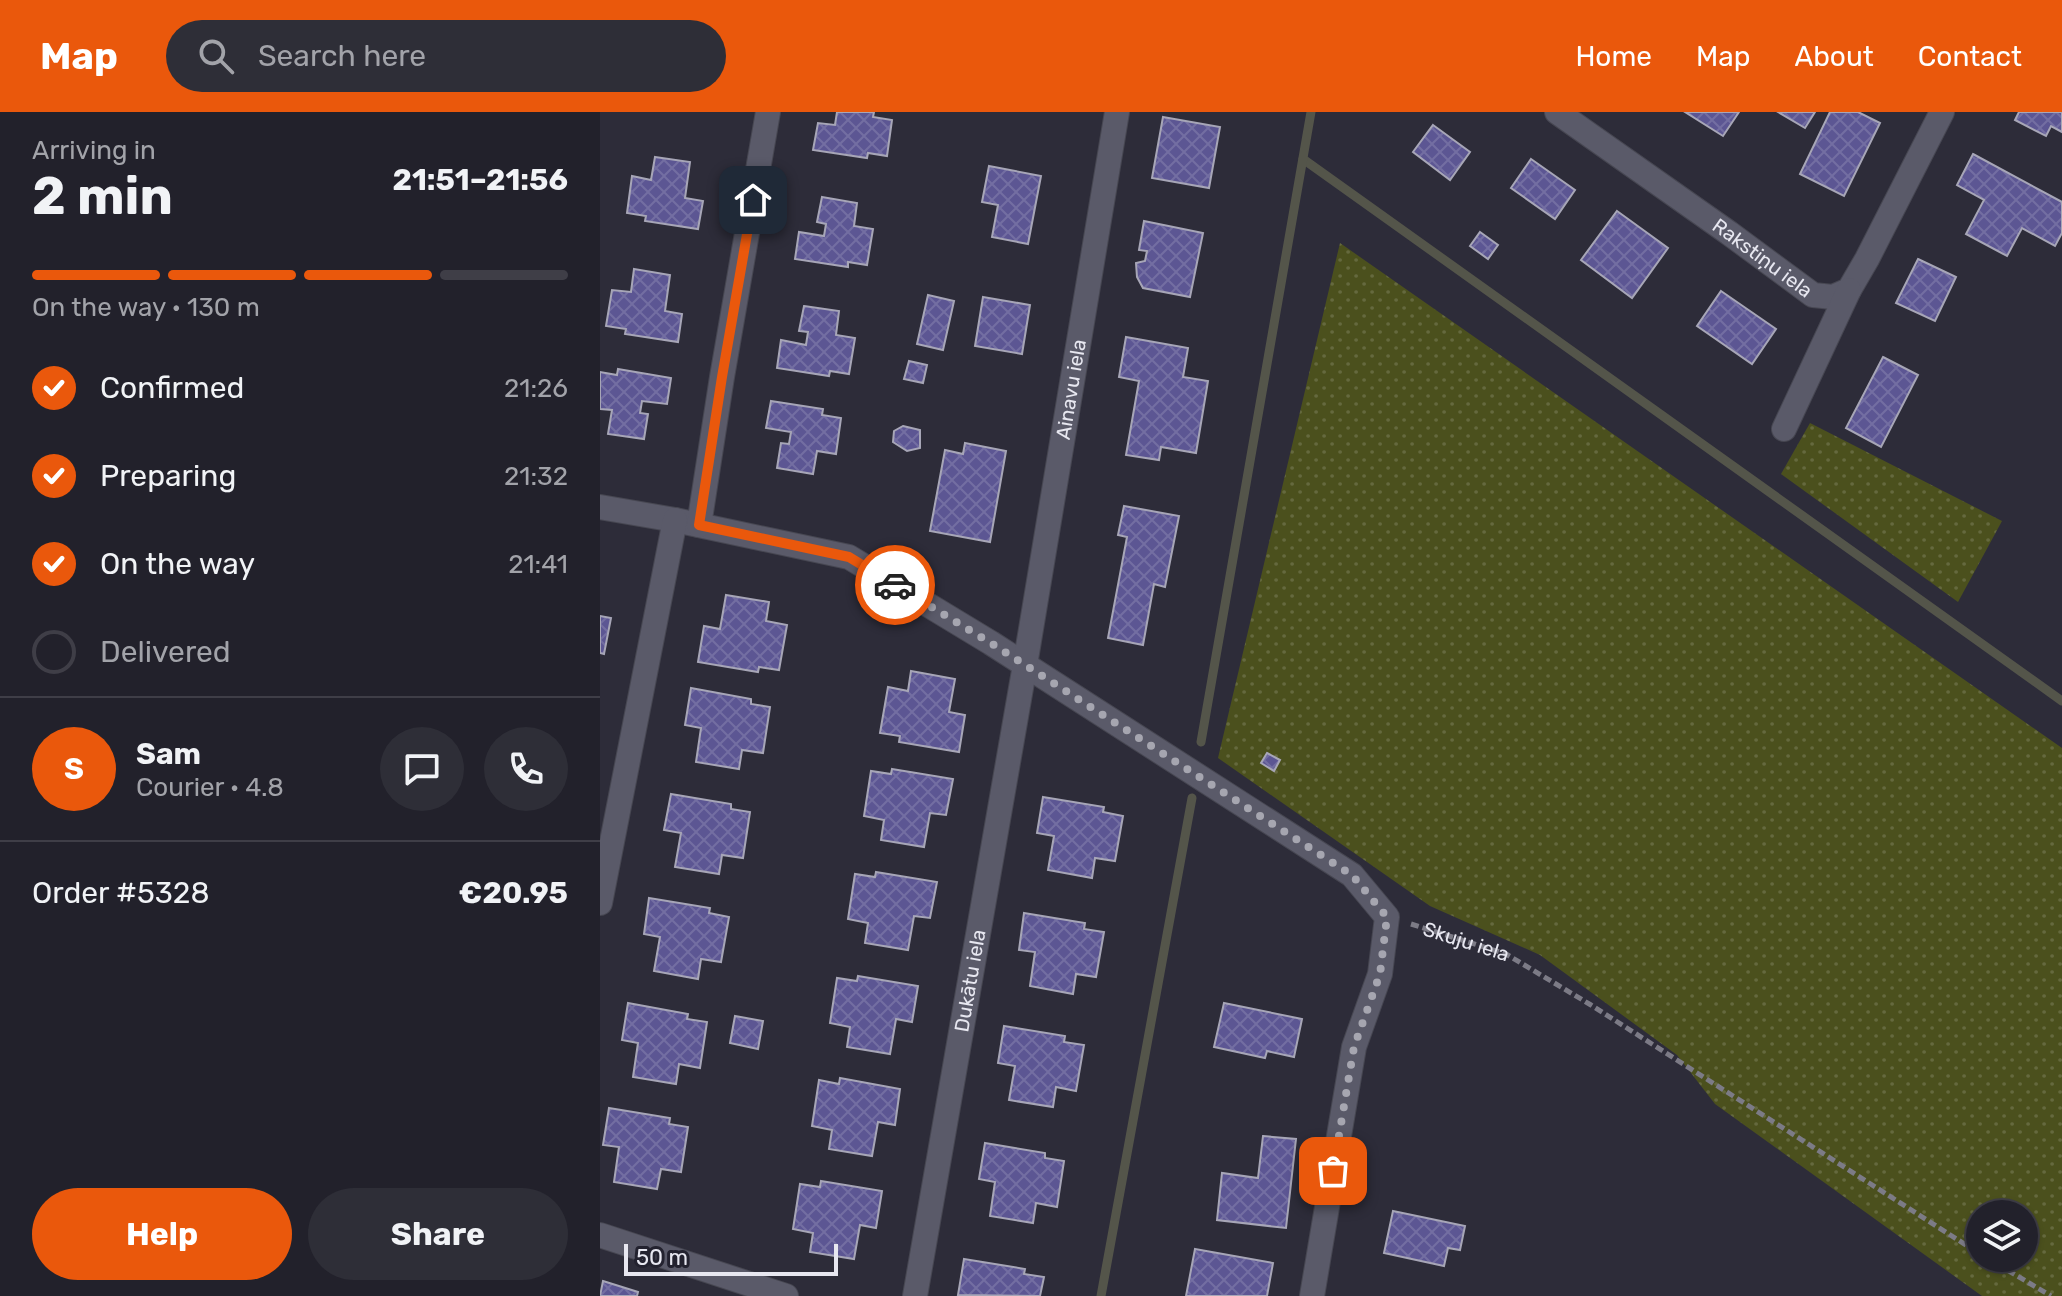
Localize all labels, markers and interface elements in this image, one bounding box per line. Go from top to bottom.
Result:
search box [166,20,726,92]
text: Map [40,33,118,79]
icon: search [194,34,238,78]
text: Search here [258,38,426,74]
text: Home [1575,40,1652,73]
text: Map [1696,40,1750,73]
text: About [1794,40,1874,73]
text: Contact [1918,40,2022,73]
text: Arriving in [32,135,156,166]
text: 21:51–21:56 [392,162,568,198]
text: 2 min [32,165,173,227]
pin [719,166,787,234]
icon: home [731,178,775,222]
street label: Rakstiņu iela [1708,213,1817,303]
text: On the way · 130 m [32,292,260,323]
street label: Ainavu iela [1051,337,1091,441]
icon: check [32,366,76,410]
text: Confirmed [100,370,244,406]
text: 21:26 [504,373,568,404]
icon: check [32,454,76,498]
text: Preparing [100,458,236,494]
text: 21:32 [504,461,568,492]
icon: check [32,542,76,586]
courier [855,545,935,625]
text: On the way [100,546,255,582]
text: 21:41 [508,549,568,580]
icon: car [873,563,917,607]
text: Delivered [100,634,231,670]
button: chat [380,727,464,811]
button: phone [484,727,568,811]
text: Sam [136,736,201,772]
text: S [64,751,84,787]
text: Courier · 4.8 [136,772,284,803]
text: Order #5328 [32,875,210,911]
text: €20.95 [459,875,568,911]
street label: Skuju iela [1420,917,1512,966]
street label: Dukātu iela [949,928,991,1034]
pin [1299,1137,1367,1205]
icon: bag [1311,1149,1355,1193]
button: Help [32,1188,292,1280]
button: Share [308,1188,568,1280]
map controls [1966,1200,2038,1272]
button: layers [1966,1200,2038,1272]
scale bar [624,1240,838,1276]
text: 50 m [636,1244,688,1271]

